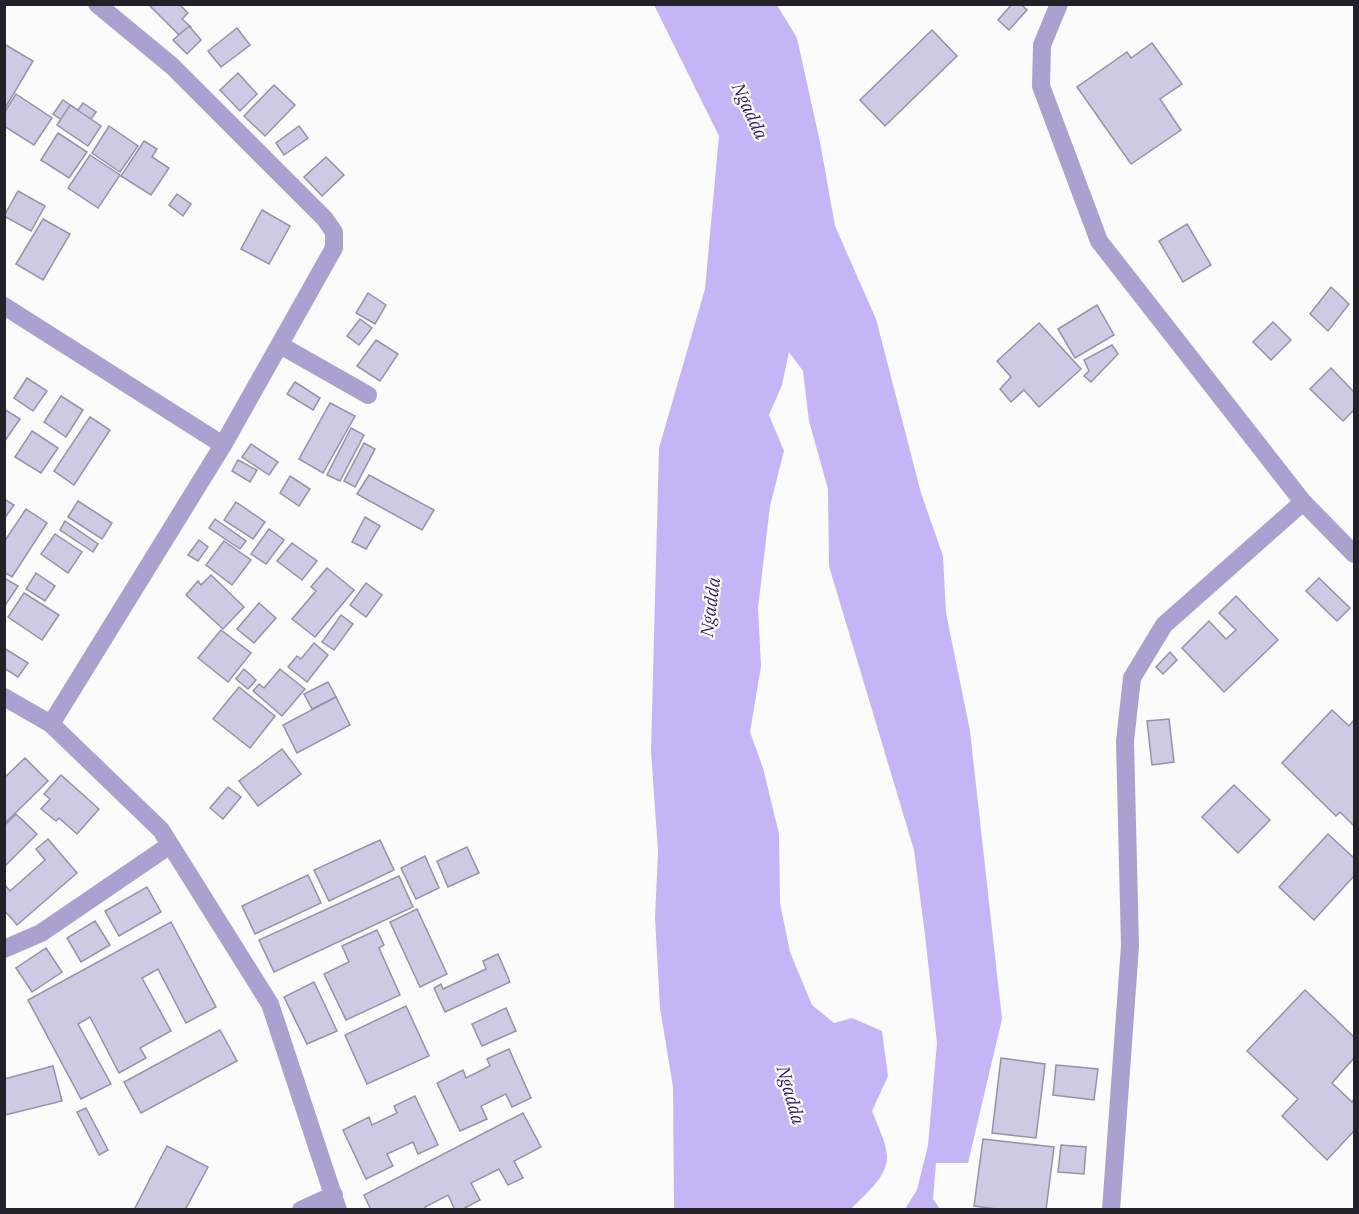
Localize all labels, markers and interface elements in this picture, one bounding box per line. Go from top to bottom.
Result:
water label: Ngadda [726,78,773,143]
water label: Ngadda [695,576,725,639]
water label: Ngadda [771,1062,810,1127]

